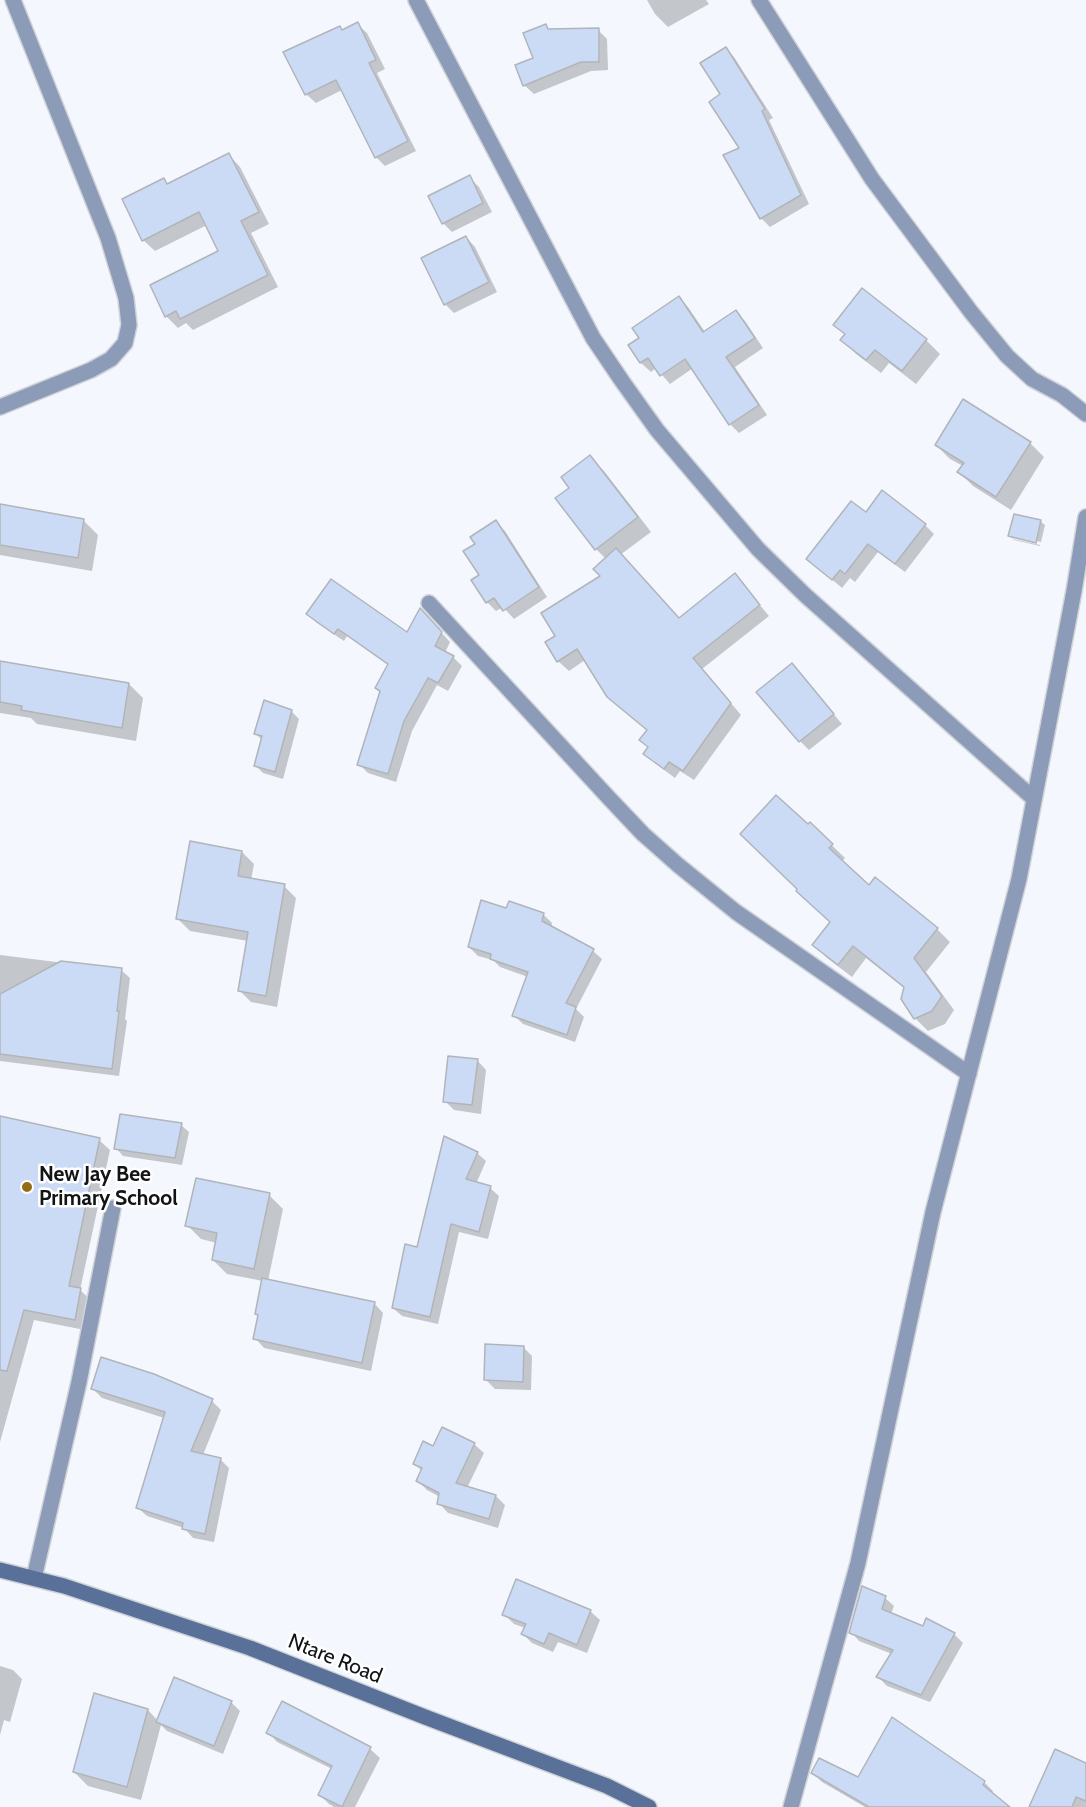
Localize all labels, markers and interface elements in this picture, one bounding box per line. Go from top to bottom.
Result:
place label: New Jay Bee Primary School [39,1162,178,1212]
marker: New Jay Bee Primary School [20,1180,34,1194]
street label: Ntare Road [284,1629,386,1689]

